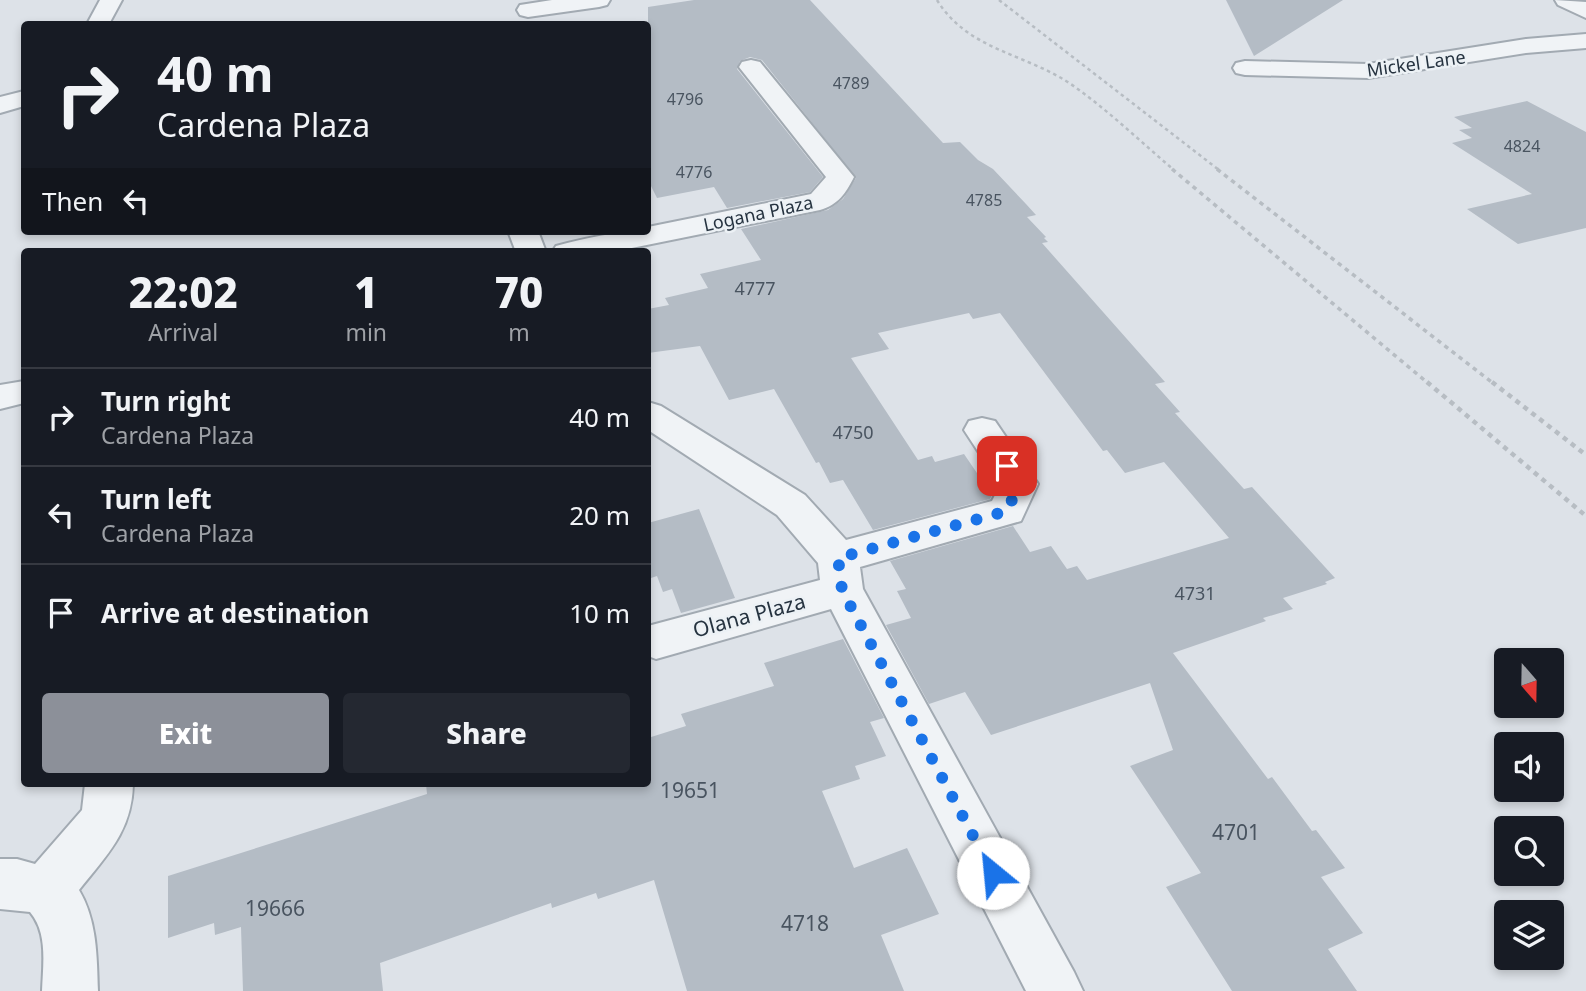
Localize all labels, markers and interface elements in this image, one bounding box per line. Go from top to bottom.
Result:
text: 40 m [157,40,274,106]
street label: Mickel Lane [1365,44,1467,82]
icon: right [42,49,133,140]
house number: 4789 [833,72,869,94]
house number: 4796 [667,88,703,110]
text: Cardena Plaza [157,103,370,146]
house number: 4824 [1504,135,1540,157]
house number: 4776 [676,161,712,183]
icon: left [117,182,155,220]
text: Then [42,183,103,219]
house number: 4785 [966,189,1002,211]
street label: Logana Plaza [701,190,815,236]
text: 22:02 [129,263,238,320]
text: 1 [354,263,378,320]
text: 70 [495,263,543,320]
house number: 4777 [734,276,776,300]
text: Arrival [148,316,218,348]
text: min [345,316,387,348]
text: m [508,316,530,348]
text: Turn right [101,383,231,419]
icon: right [42,398,80,436]
text: 40 m [569,399,630,435]
text: Cardena Plaza [101,419,254,451]
house number: 4750 [832,420,874,444]
pin [977,436,1037,496]
icon: arrive [988,447,1026,485]
text: Turn left [101,481,212,517]
icon: left [42,496,80,534]
text: 20 m [569,497,630,533]
text: Cardena Plaza [101,517,254,549]
house number: 4731 [1174,581,1216,605]
street label: Olana Plaza [690,587,808,643]
icon: arrive [42,594,80,632]
text: Arrive at destination [101,595,370,631]
text: 10 m [569,595,630,631]
north arrow [1494,648,1564,718]
map controls [1494,648,1564,970]
button: Exit [42,693,329,773]
button: Share [343,693,630,773]
button: sound [1494,732,1564,802]
house number: 19651 [660,776,720,804]
button: search [1494,816,1564,886]
house number: 4701 [1212,818,1260,846]
position arrow [956,836,1030,910]
house number: 19666 [245,894,305,922]
button: layers [1494,900,1564,970]
house number: 4718 [781,909,829,937]

